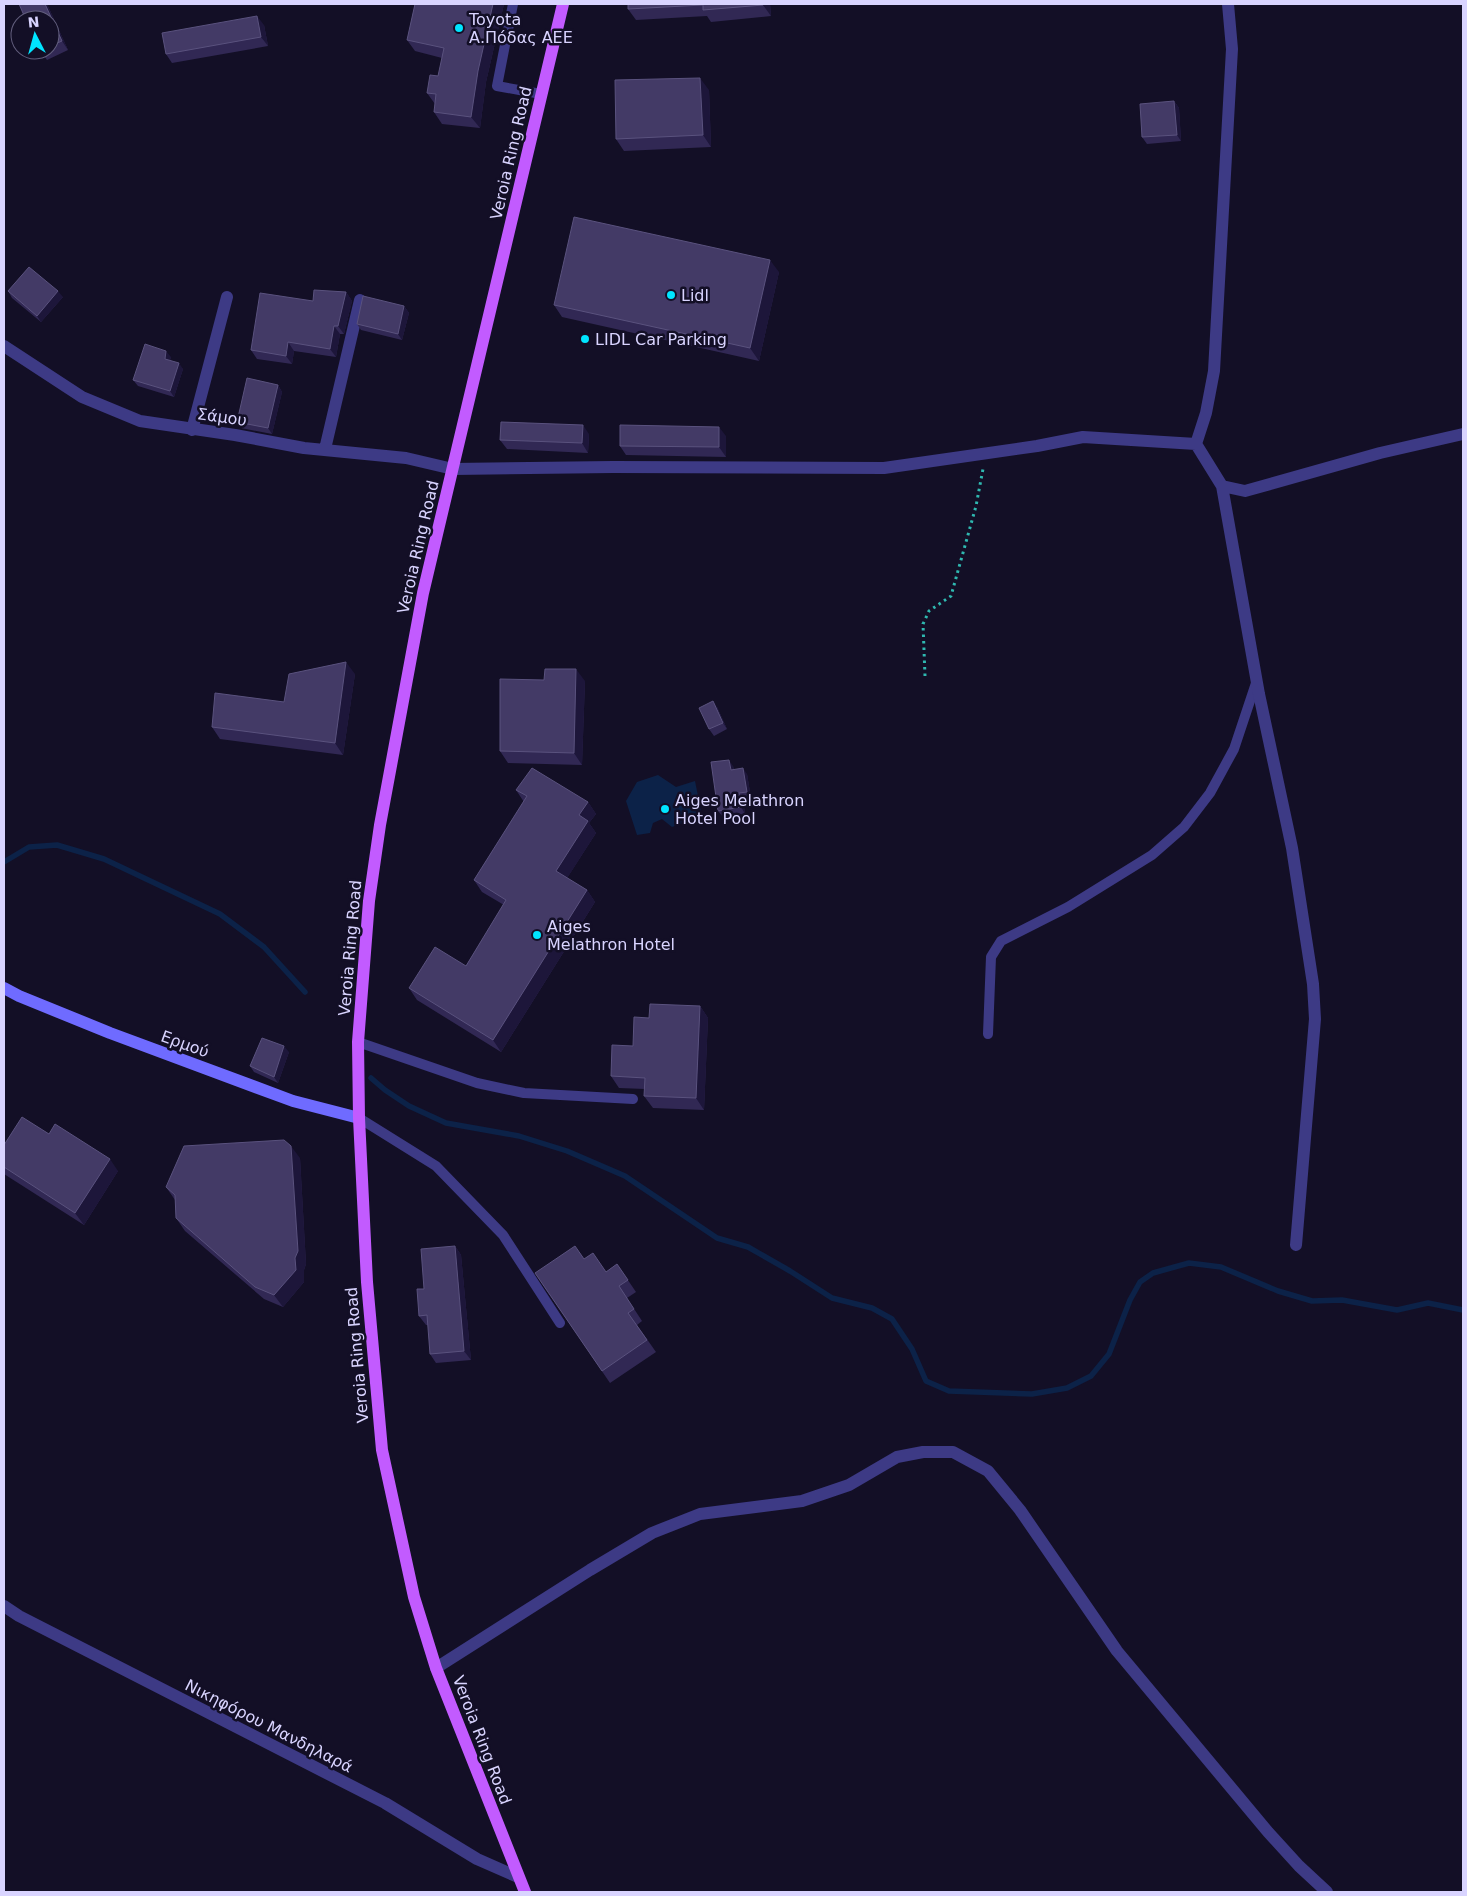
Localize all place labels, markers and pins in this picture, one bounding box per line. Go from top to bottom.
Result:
place label: Toyota Α.Πόδας ΑΕΕ [468,10,573,47]
marker: Toyota Α.Πόδας ΑΕΕ [453,22,465,34]
place label: Lidl [681,286,709,305]
marker: Lidl [665,289,677,301]
place label: LIDL Car Parking [595,330,727,349]
marker: LIDL Car Parking [579,333,591,345]
place label: Aiges Melathron Hotel Pool [675,791,804,828]
marker: Aiges Melathron Hotel Pool [659,803,671,815]
place label: Aiges Melathron Hotel [547,917,675,954]
marker: Aiges Melathron Hotel [531,929,543,941]

